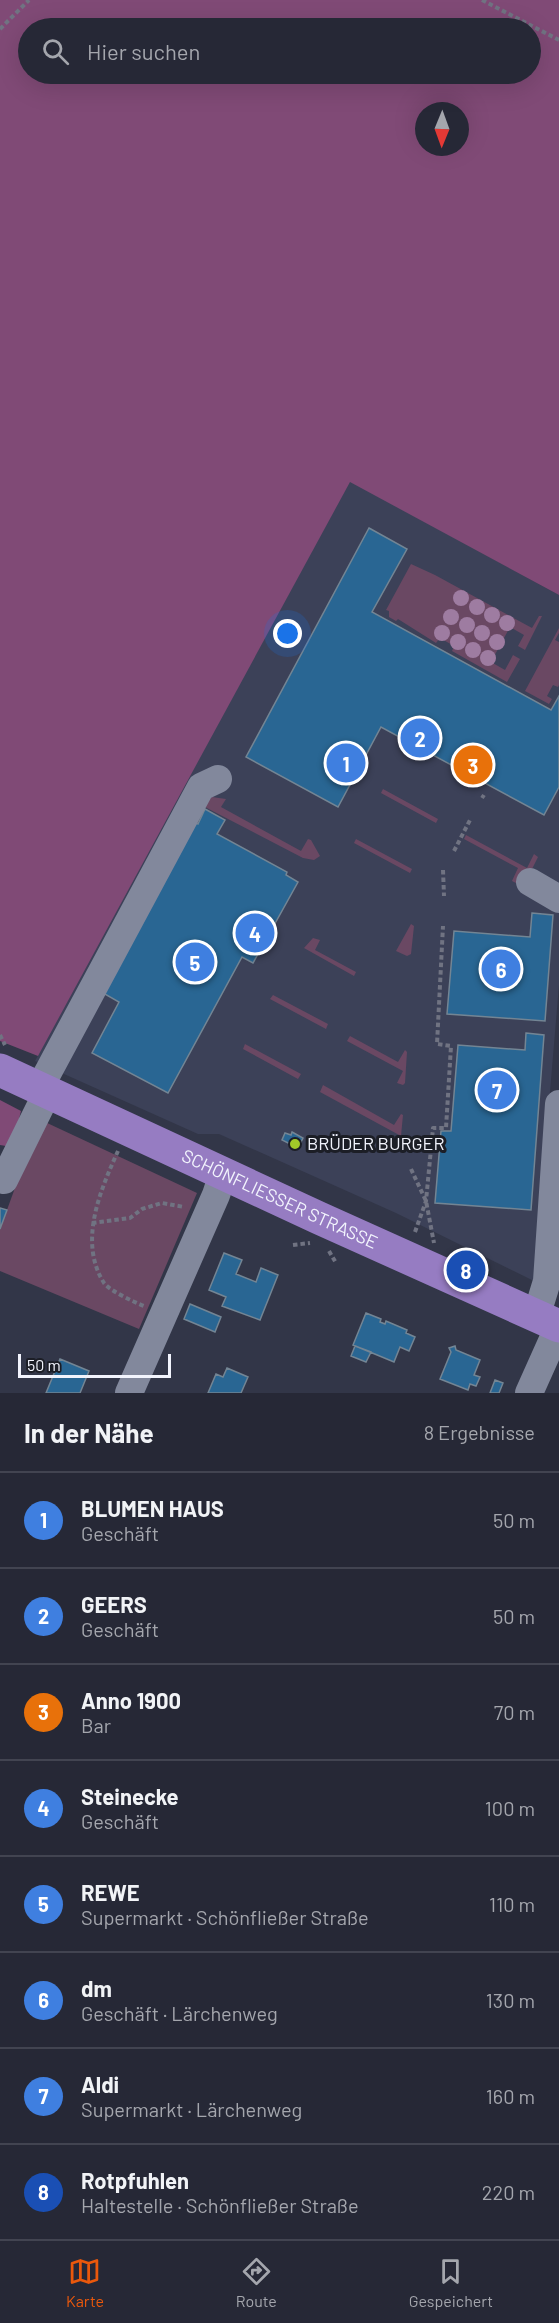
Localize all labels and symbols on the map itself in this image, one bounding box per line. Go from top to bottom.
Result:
north arrow [415,102,469,156]
your location [273,619,302,648]
pin: 2 [400,716,440,760]
pin: 1 [326,740,366,786]
pin: 3 [454,742,492,788]
pin: 4 [236,910,274,956]
pin: 5 [176,940,214,984]
pin: 6 [482,946,520,992]
pin: 7 [478,1068,516,1112]
place label: BRÜDER BURGER [307,1132,445,1154]
marker: BRÜDER BURGER [288,1137,302,1151]
street label: SCHÖNFLIESSER STRASSE [178,1144,381,1253]
pin: 8 [446,1248,486,1292]
scale bar [18,1351,171,1378]

